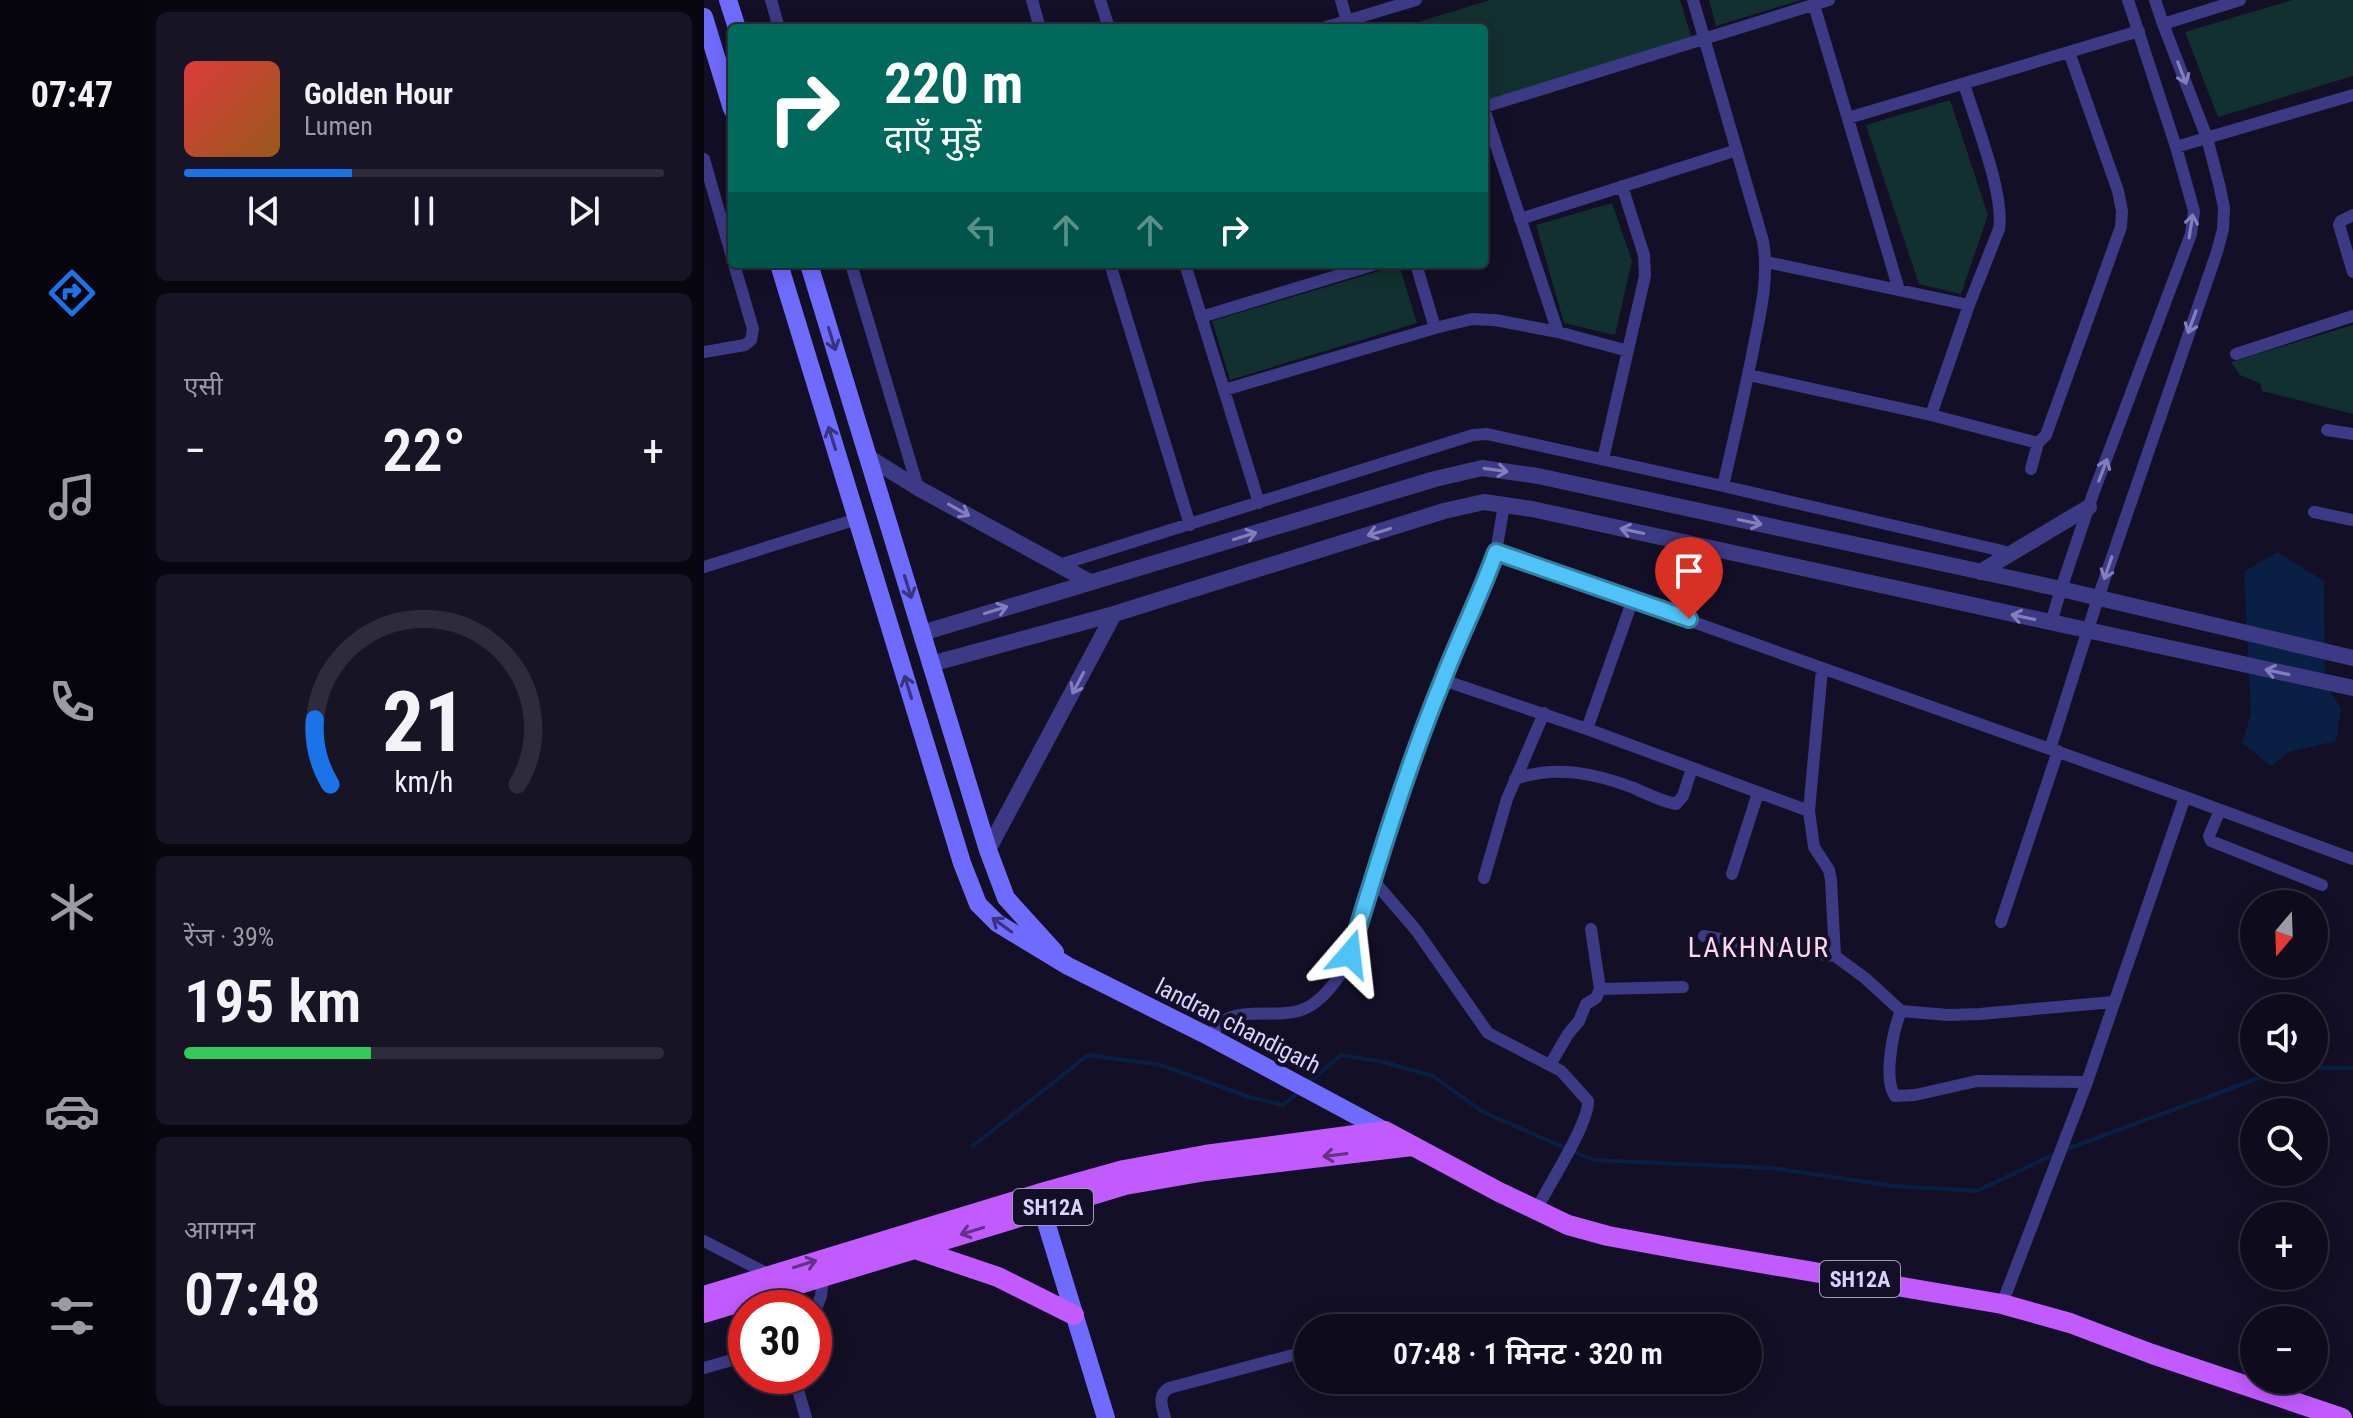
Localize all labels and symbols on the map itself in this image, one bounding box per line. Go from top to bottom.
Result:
one-way arrow [2176,60,2190,85]
one-way arrow [2185,213,2200,239]
one-way arrow [2184,309,2199,334]
one-way arrow [825,326,840,351]
one-way arrow [824,426,838,451]
one-way arrow [2096,458,2111,483]
one-way arrow [1482,463,1508,478]
one-way arrow [947,503,971,519]
one-way arrow [1737,515,1763,530]
one-way arrow [1620,523,1645,538]
one-way arrow [1367,525,1392,540]
one-way arrow [1232,528,1258,543]
pin [1655,537,1723,619]
one-way arrow [2100,555,2115,580]
one-way arrow [901,574,916,600]
one-way arrow [983,602,1009,617]
one-way arrow [2010,609,2036,624]
one-way arrow [2264,664,2290,679]
one-way arrow [1069,671,1085,694]
one-way arrow [900,674,915,700]
north arrow [2240,890,2328,978]
position arrow [1308,912,1392,996]
one-way arrow [991,917,1013,933]
district label: LAKHNAUR [1688,931,1830,964]
street label: landran chandigarh [1151,972,1325,1080]
one-way arrow [1322,1148,1348,1163]
road number: SH12A [1013,1189,1093,1225]
one-way arrow [959,1225,984,1240]
one-way arrow [793,1256,818,1271]
road number: SH12A [1820,1261,1900,1297]
speed limit sign: 30 [728,1290,832,1394]

